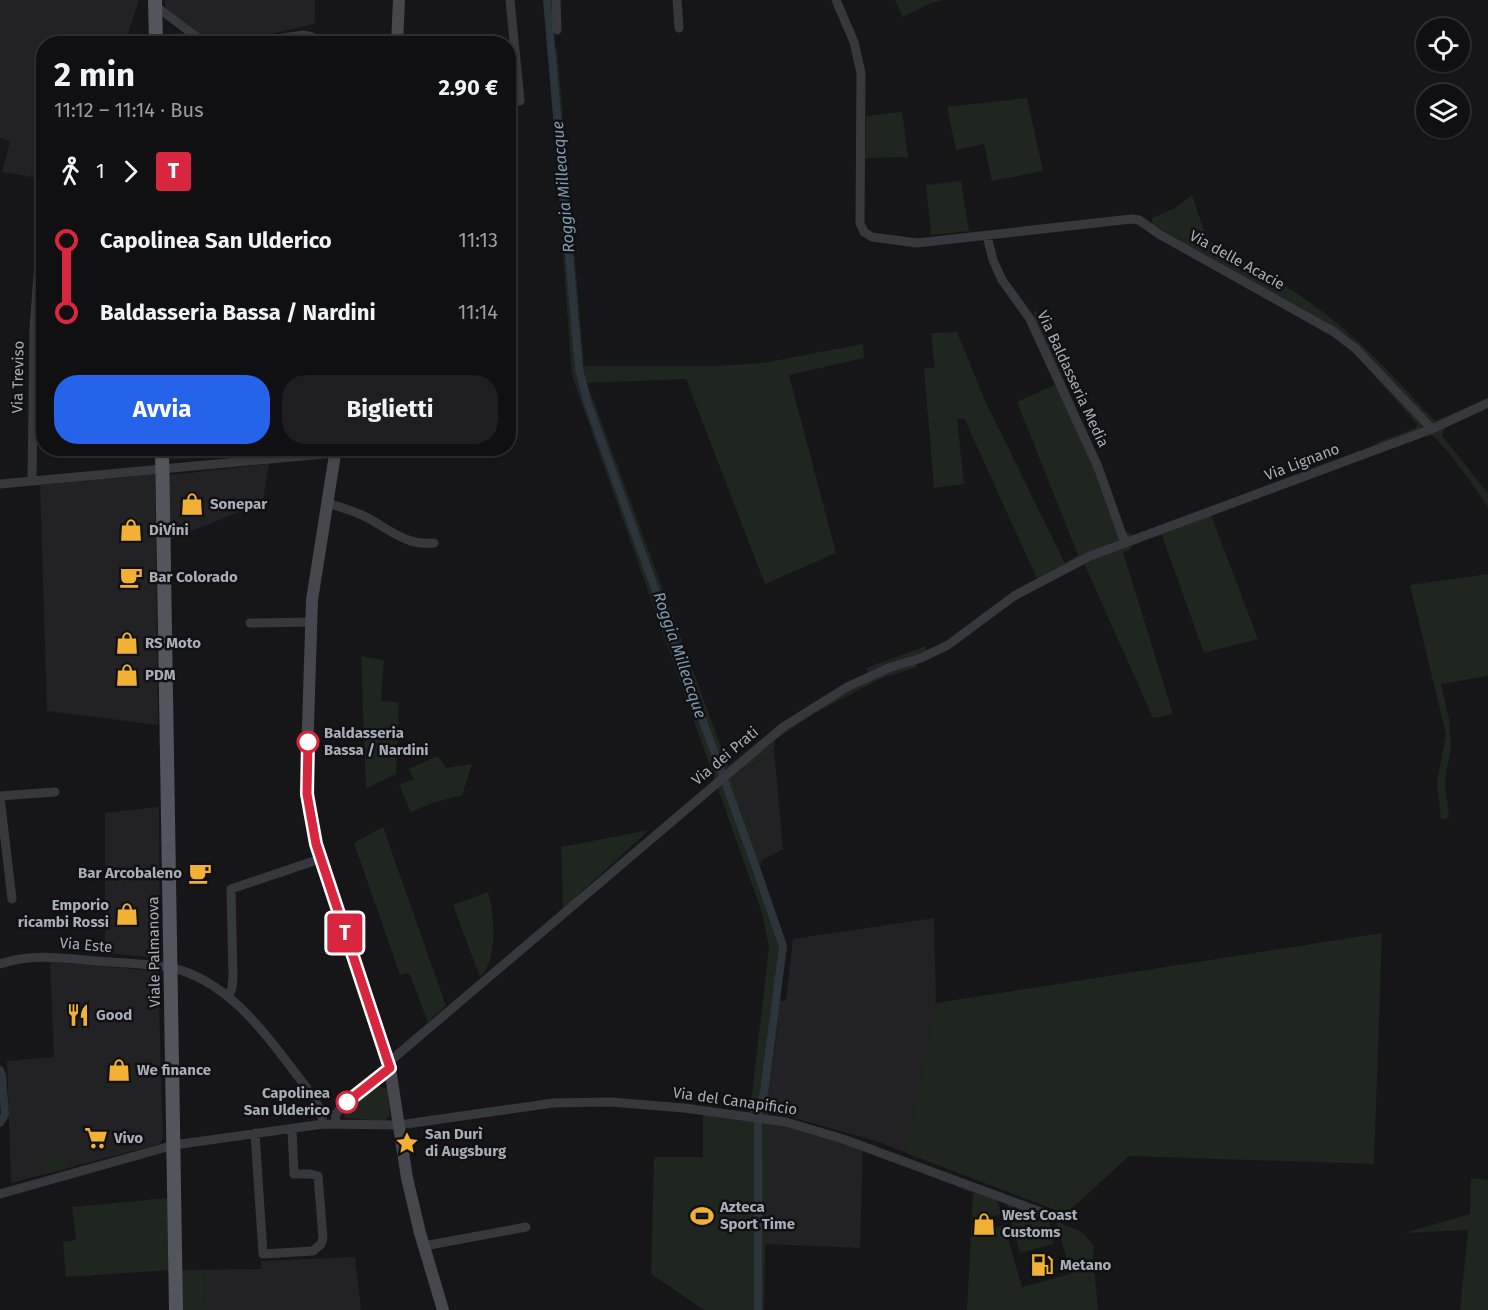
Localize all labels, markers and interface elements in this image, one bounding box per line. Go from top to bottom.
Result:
map controls [1416,18,1470,138]
button: locate [1416,18,1470,72]
text: 2 min [54,55,135,95]
text: 2.90 € [438,74,498,101]
button: layers [1416,84,1470,138]
text: 11:12 – 11:14 · Bus [54,98,203,122]
water label: Roggia Milleacque [548,120,578,254]
icon: walk [54,155,87,188]
icon: forward [114,155,147,188]
text: T [168,158,179,184]
text: 1 [96,159,105,183]
street label: Via delle Acacie [1186,226,1288,294]
text: Capolinea San Ulderico [100,227,332,254]
text: 11:13 [458,228,498,252]
text: Baldasseria Bassa / Nardini [100,299,376,326]
text: 11:14 [458,300,498,324]
street label: Via Baldasseria Media [1033,308,1113,450]
street label: Via Treviso [8,340,28,414]
button: Avvia [54,375,270,444]
button: Biglietti [282,375,498,444]
street label: Via Lignano [1262,439,1342,485]
shop icon: Sonepar [179,491,205,517]
place label: Sonepar [210,495,268,513]
shop icon: DiVini [118,517,144,543]
place label: DiVini [149,521,189,539]
cafe icon: Bar Colorado [118,564,144,590]
place label: Bar Colorado [149,568,238,586]
water label: Roggia Milleacque [650,589,710,721]
shop icon: RS Moto [114,630,140,656]
place label: RS Moto [145,634,201,652]
shop icon: PDM [114,662,140,688]
place label: PDM [145,666,176,684]
street label: Via dei Prati [688,723,762,789]
place label: Baldasseria Bassa / Nardini [324,724,429,759]
marker: Baldasseria Bassa / Nardini [297,731,319,753]
cafe icon: Bar Arcobaleno [187,860,213,886]
place label: Bar Arcobaleno [78,864,182,882]
place label: Emporio ricambi Rossi [18,896,109,931]
street label: Viale Palmanova [144,896,164,1008]
shop icon: Emporio ricambi Rossi [114,901,140,927]
line badge: T [326,914,364,952]
text: T [339,920,351,946]
street label: Via Este [59,934,113,956]
restaurant icon: Good [65,1002,91,1028]
place label: Good [96,1006,132,1024]
shop icon: We finance [106,1057,132,1083]
place label: We finance [137,1061,211,1079]
street label: Via del Canapificio [672,1083,798,1119]
place label: Capolinea San Ulderico [244,1084,330,1119]
marker: Capolinea San Ulderico [336,1091,358,1113]
supermarket icon: Vivo [83,1125,109,1151]
place label: San Durì di Augsburg [425,1125,507,1160]
place label: Vivo [113,1129,143,1147]
place icon: San Durì di Augsburg [394,1130,420,1156]
place label: Azteca Sport Time [719,1198,795,1233]
sports icon: Azteca Sport Time [689,1203,715,1229]
place label: West Coast Customs [1002,1206,1078,1241]
shop icon: West Coast Customs [971,1211,997,1237]
fuel station icon: Metano [1029,1252,1055,1278]
place label: Metano [1060,1256,1112,1274]

